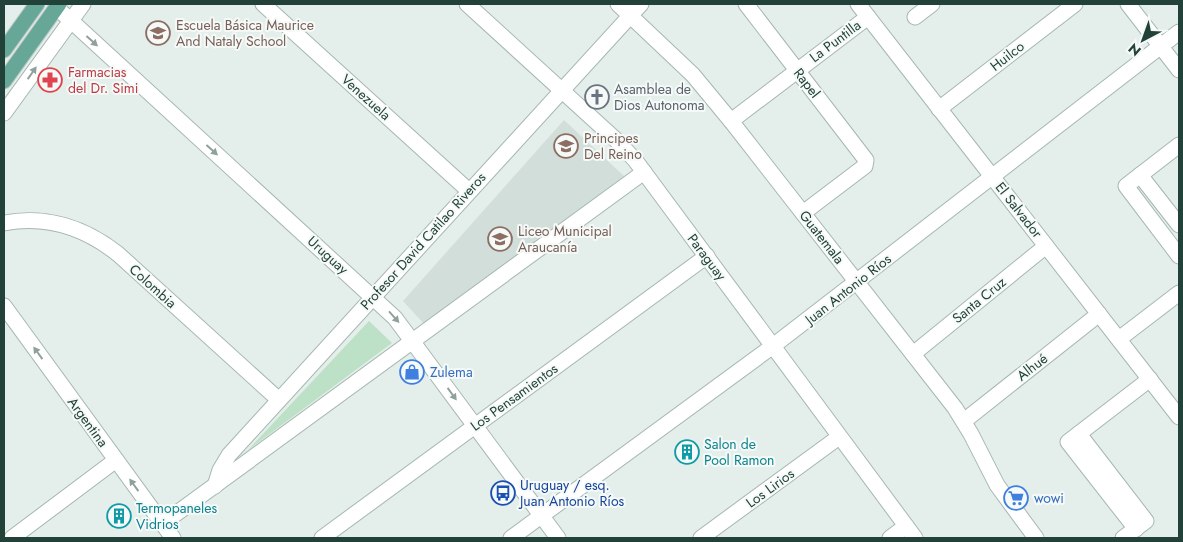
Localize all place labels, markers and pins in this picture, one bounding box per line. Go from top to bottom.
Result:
place label: Escuela Básica Maurice And Nataly School [176,15,314,51]
school or university icon: Escuela Básica Maurice And Nataly School [145,20,171,46]
place label: Farmacias del Dr. Simi [68,62,138,98]
pharmacy icon: Farmacias del Dr. Simi [37,67,63,93]
place label: Asamblea de Dios Autonoma [614,79,705,115]
church icon: Asamblea de Dios Autonoma [584,84,610,110]
place label: Principes Del Reino [584,128,642,164]
school or university icon: Principes Del Reino [553,133,579,159]
place label: Liceo Municipal Araucanía [518,221,612,257]
school or university icon: Liceo Municipal Araucanía [487,226,513,252]
shop icon: Zulema [399,359,425,385]
place label: Zulema [430,362,473,382]
place label: Salon de Pool Ramon [704,434,774,470]
building icon: Salon de Pool Ramon [674,439,700,465]
place label: Uruguay / esq. Juan Antonio Ríos [518,475,625,511]
bus stop icon: Uruguay / esq. Juan Antonio Ríos [490,480,516,506]
supermarket icon: wowi [1003,485,1029,511]
place label: wowi [1034,488,1064,508]
place label: Termopaneles Vidrios [136,498,217,534]
building icon: Termopaneles Vidrios [106,503,132,529]

